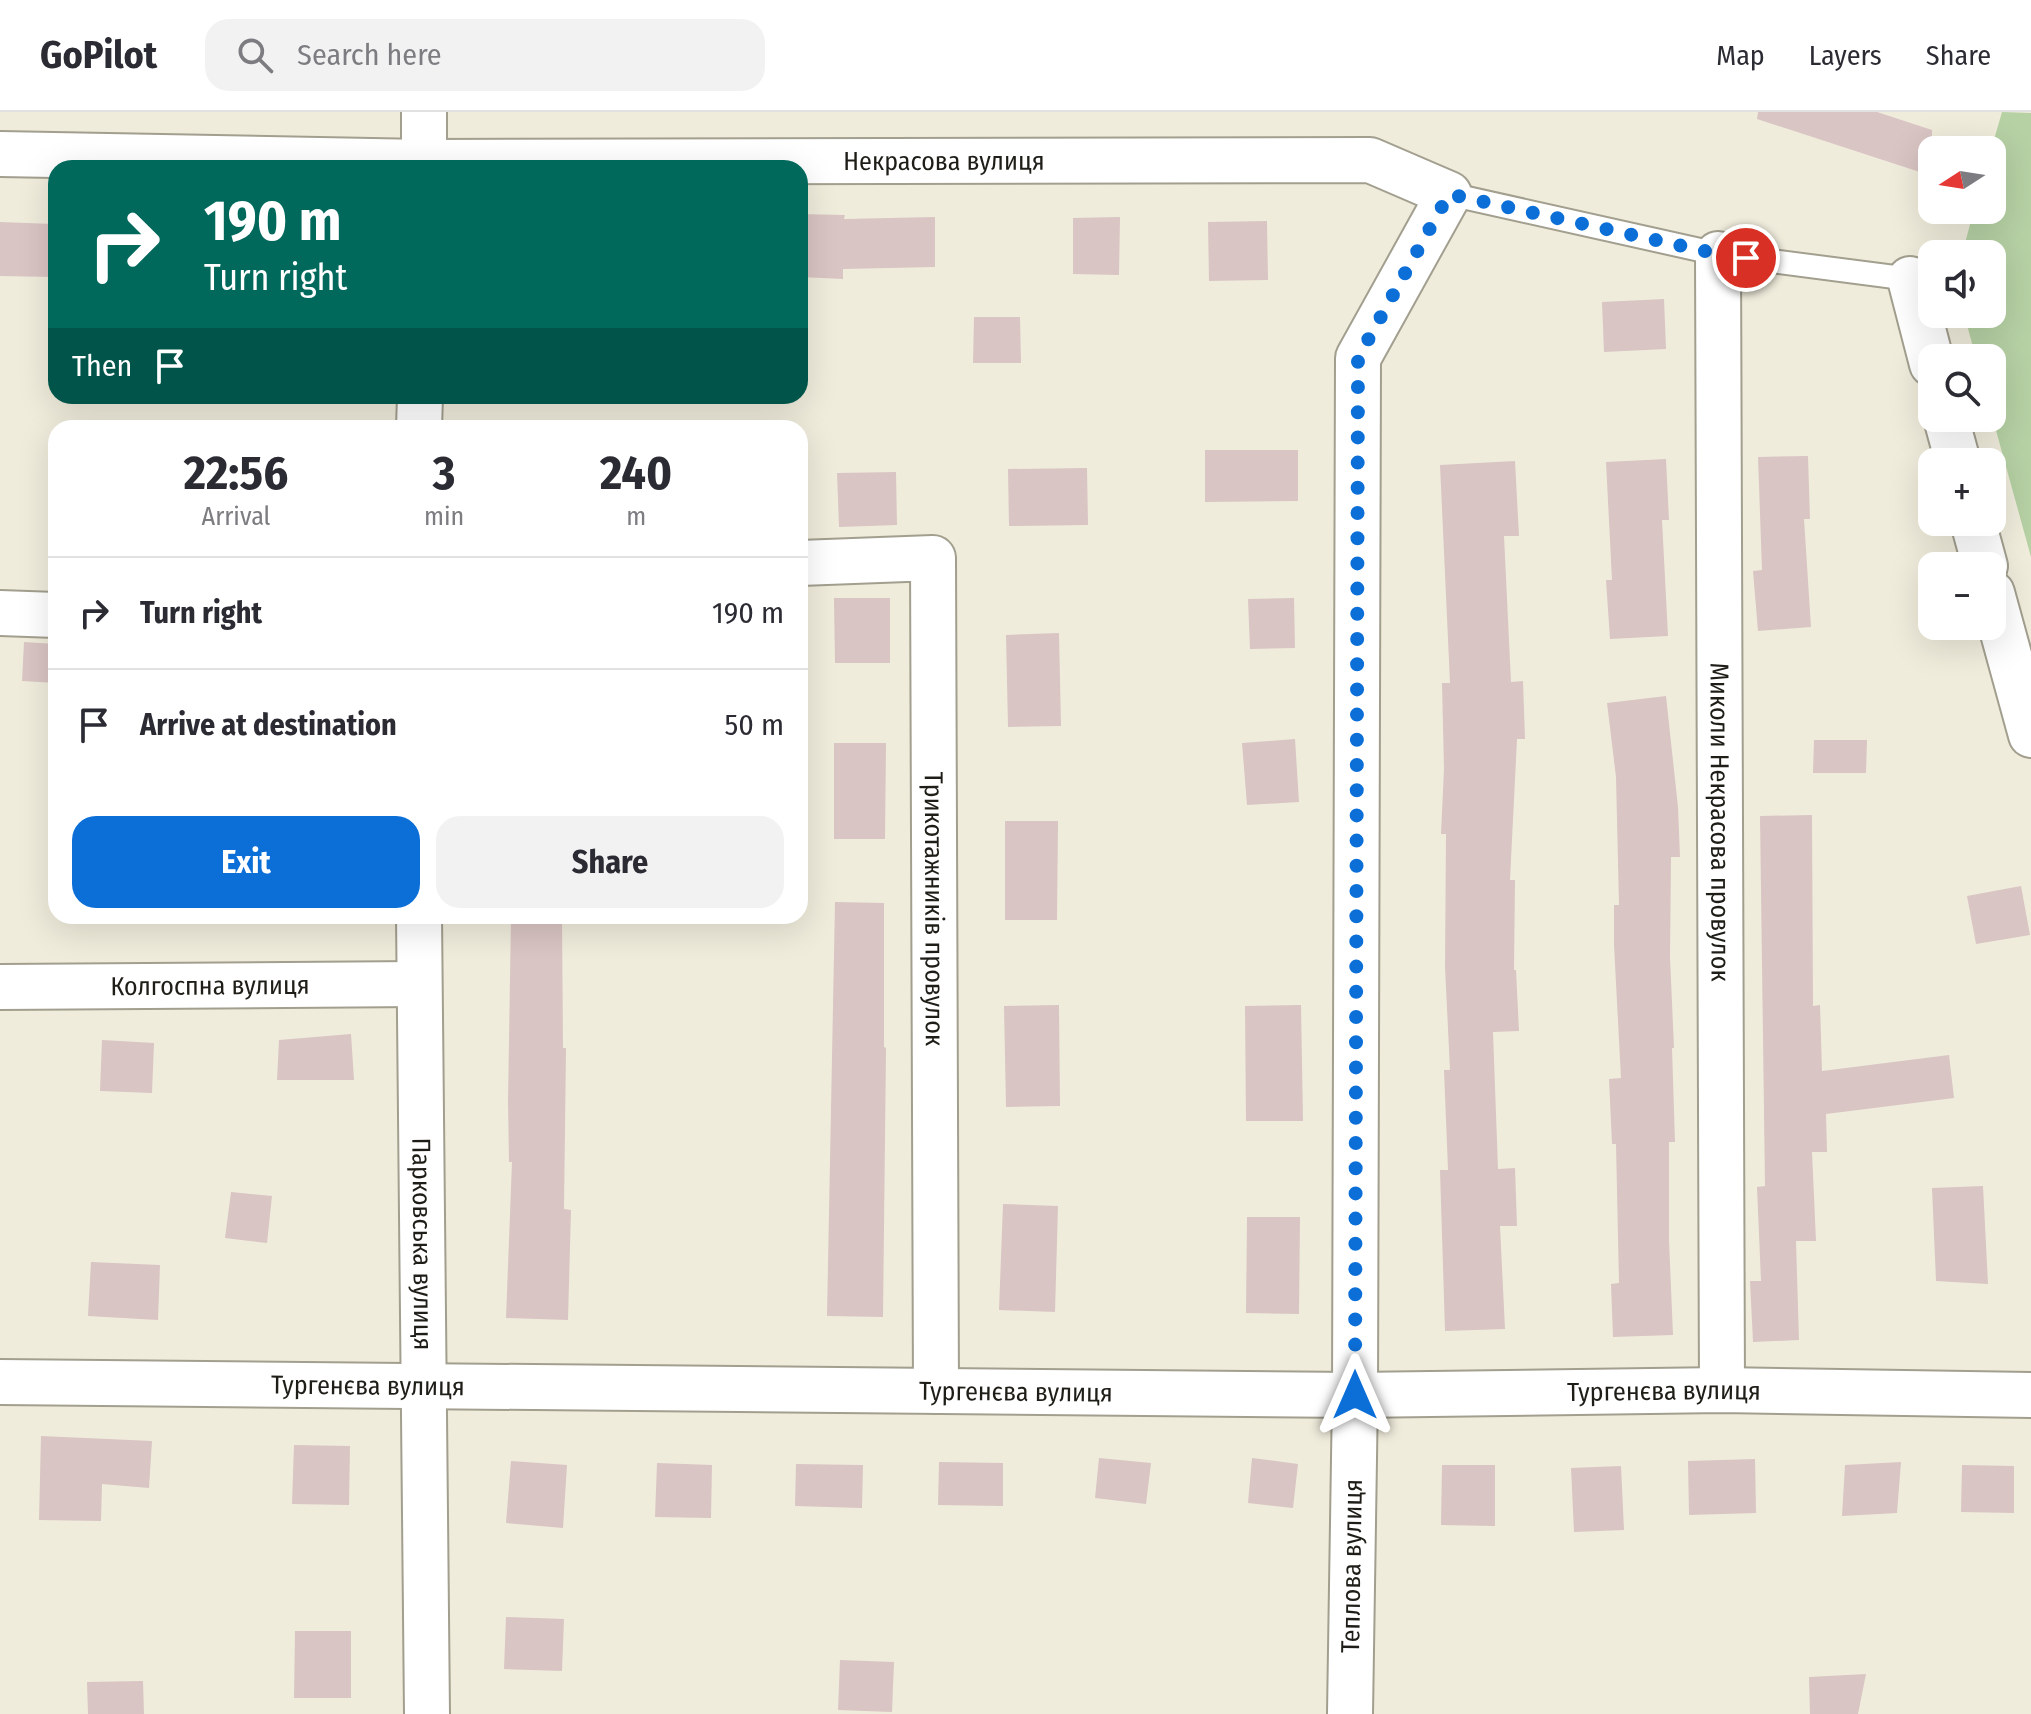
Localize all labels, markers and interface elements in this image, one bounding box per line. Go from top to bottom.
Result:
search box [205,19,765,91]
text: GoPilot [40,32,157,78]
icon: search [233,33,277,77]
text: Search here [297,37,442,73]
text: Map [1716,39,1765,72]
text: Layers [1809,39,1882,72]
text: Share [1926,39,1991,72]
north arrow [1918,136,2006,224]
map controls [1918,136,2006,640]
street label: Некрасова вулиця [843,145,1045,177]
text: 190 m [204,188,342,255]
icon: right [72,192,176,296]
pin [1712,224,1780,292]
icon: arrive [1724,236,1768,280]
button: sound [1918,240,2006,328]
text: Turn right [204,256,347,300]
icon: arrive [148,344,192,388]
button: search [1918,344,2006,432]
text: Then [72,348,132,384]
text: 22:56 [184,444,288,502]
text: 3 [433,444,456,502]
text: 240 [600,444,672,502]
button: + [1918,448,2006,536]
text: Arrival [202,501,270,532]
text: min [424,501,464,532]
text: m [626,501,646,532]
button: − [1918,552,2006,640]
icon: right [72,591,116,635]
text: Turn right [140,595,262,631]
text: 190 m [712,595,784,631]
street label: Миколи Некрасова провулок [1704,662,1736,982]
icon: arrive [72,703,116,747]
text: Arrive at destination [140,707,397,743]
text: 50 m [724,707,784,743]
street label: Трикотажників провулок [918,772,950,1046]
button: Exit [72,816,420,908]
button: Share [436,816,784,908]
street label: Колгоспна вулиця [110,969,310,1002]
street label: Парковська вулиця [406,1137,439,1351]
position arrow [1313,1353,1397,1437]
street label: Тургенєва вулиця [271,1369,465,1402]
street label: Тургенєва вулиця [1567,1374,1761,1408]
street label: Тургенєва вулиця [919,1375,1113,1408]
street label: Теплова вулиця [1335,1479,1369,1653]

